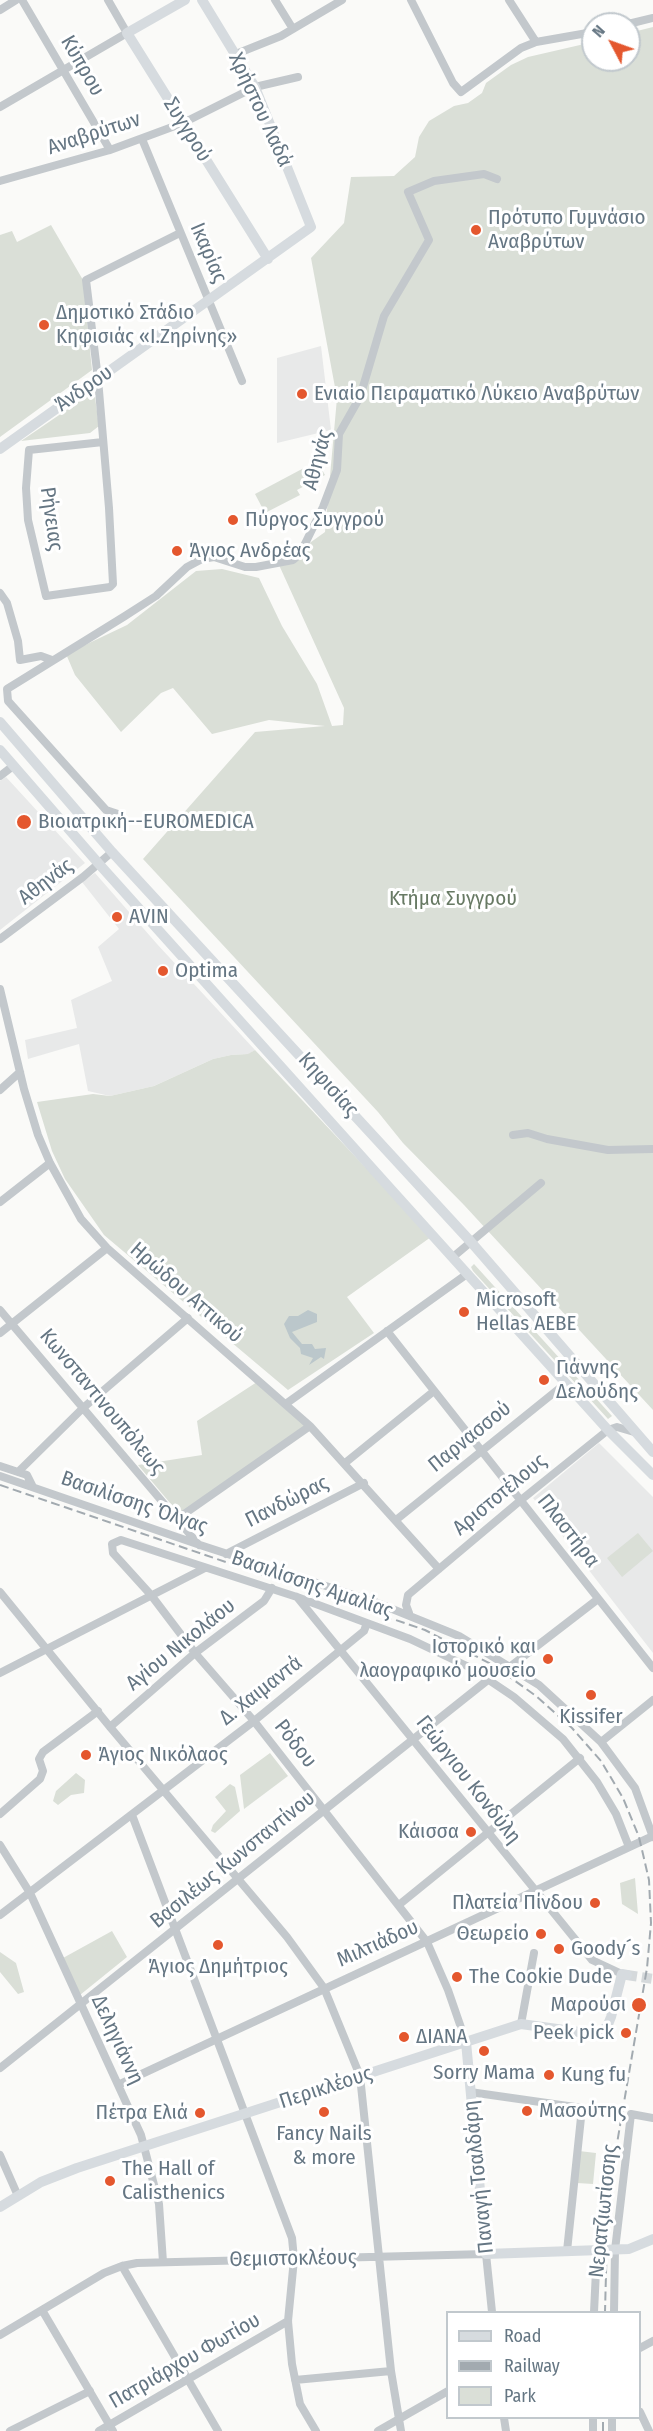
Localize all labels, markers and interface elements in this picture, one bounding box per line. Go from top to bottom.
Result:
north arrow [581,12,641,72]
text: N [588,21,609,41]
street label: Κύπρου [55,31,109,101]
street label: Χρήστου Λαδά [223,49,297,171]
street label: Συγγρού [158,93,216,167]
street label: Αναβρύτων [44,107,144,161]
place label: Πρότυπο Γυμνάσιο Αναβρύτων [488,205,645,255]
street label: Ικαρίας [184,219,232,287]
marker: Πρότυπο Γυμνάσιο Αναβρύτων [469,223,483,237]
place label: Δημοτικό Στάδιο Κηφισιάς «Ι.Ζηρίνης» [56,300,237,350]
marker: Δημοτικό Στάδιο Κηφισιάς «Ι.Ζηρίνης» [37,318,51,332]
street label: Άνδρου [50,360,118,418]
place label: Ενιαίο Πειραματικό Λύκειο Αναβρύτων [314,381,639,407]
marker: Ενιαίο Πειραματικό Λύκειο Αναβρύτων [295,387,309,401]
street label: Αθηνάς [298,427,338,493]
street label: Ρήνειας [34,485,68,553]
place label: Πύργος Συγγρού [245,507,384,533]
marker: Πύργος Συγγρού [226,513,240,527]
place label: Άγιος Ανδρέας [189,538,310,564]
marker: Άγιος Ανδρέας [170,544,184,558]
place label: Βιοιατρική--EUROMEDICA [38,809,254,835]
marker: Βιοιατρική--EUROMEDICA [15,813,33,831]
street label: Αθηνάς [14,853,78,911]
park label: Κτήμα Συγγρού [389,886,517,912]
place label: AVIN [129,904,169,930]
marker: AVIN [110,910,124,924]
place label: Optima [175,958,238,984]
marker: Optima [156,964,170,978]
street label: Κηφισίας [293,1048,363,1122]
street label: Ηρώδου Αττικού [125,1237,247,1349]
place label: Microsoft Hellas AEBE [476,1287,576,1337]
marker: Microsoft Hellas AEBE [457,1305,471,1319]
street label: Κωνσταντινουπόλεως [34,1324,170,1480]
place label: Γιάννης Δελούδης [556,1355,638,1405]
marker: Γιάννης Δελούδης [537,1373,551,1387]
street label: Παρνασσού [424,1396,516,1478]
street label: Αριστοτέλους [448,1449,552,1541]
street label: Βασιλίσσης Όλγας [57,1466,211,1540]
street label: Πανδώρας [241,1470,333,1534]
street label: Πλαστήρα [532,1489,604,1573]
street label: Βασιλίσσης Αμαλίας [228,1546,396,1624]
street label: Αγίου Νικολάου [121,1593,241,1697]
place label: Ιστορικό και λαογραφικό μουσείο [359,1634,536,1684]
street label: Δ. Χαιμαντά [215,1651,307,1731]
marker: Ιστορικό και λαογραφικό μουσείο [541,1652,555,1666]
marker: Kissifer [584,1688,598,1702]
place label: Kissifer [559,1704,623,1730]
street label: Γεώργιου Κονδύλη [410,1711,526,1849]
street label: Ρόδου [268,1715,322,1773]
place label: Άγιος Νικόλαος [98,1742,228,1768]
marker: Άγιος Νικόλαος [79,1748,93,1762]
street label: Βασιλέως Κωνσταντίνου [146,1786,320,1934]
place label: Κάισσα [398,1819,459,1845]
marker: Κάισσα [464,1825,478,1839]
place label: Πλατεία Πίνδου [452,1890,583,1916]
marker: Πλατεία Πίνδου [588,1896,602,1910]
street label: Μιλτιάδου [333,1915,423,1973]
place label: Θεωρείο [457,1921,529,1947]
marker: Θεωρείο [534,1927,548,1941]
place label: Goody´s [571,1936,641,1962]
marker: Άγιος Δημήτριος [211,1938,225,1952]
marker: Goody´s [552,1942,566,1956]
place label: Άγιος Δημήτριος [148,1954,288,1980]
place label: The Cookie Dude [469,1964,613,1990]
marker: The Cookie Dude [450,1970,464,1984]
street label: Δεληγιάννη [85,1991,149,2089]
place label: Μαρούσι [551,1992,626,2018]
marker: Μαρούσι [630,1996,648,2014]
place label: Peek pick [533,2020,614,2046]
place label: ΔΙΑΝΑ [416,2024,468,2050]
marker: Peek pick [619,2026,633,2040]
marker: ΔΙΑΝΑ [397,2030,411,2044]
marker: Sorry Mama [477,2044,491,2058]
place label: Sorry Mama [433,2060,535,2086]
street label: Περικλέους [276,2061,376,2115]
place label: Kung fu [561,2062,626,2088]
marker: Kung fu [542,2068,556,2082]
place label: Μασούτης [539,2098,626,2124]
street label: Παναγή Τσαλδάρη [458,2099,500,2255]
place label: Πέτρα Ελιά [96,2100,188,2126]
marker: Μασούτης [520,2104,534,2118]
marker: Fancy Nails & more [317,2105,331,2119]
marker: Πέτρα Ελιά [193,2106,207,2120]
place label: Fancy Nails & more [276,2121,372,2171]
street label: Νερατζιωτίσσης [584,2143,624,2279]
place label: The Hall of Calisthenics [122,2156,225,2206]
marker: The Hall of Calisthenics [103,2174,117,2188]
street label: Θεμιστοκλέους [229,2245,357,2273]
street label: Πατριάρχου Φωτίου [105,2308,265,2414]
legend [446,2311,641,2419]
text: Road [504,2325,541,2347]
text: Railway [504,2355,560,2377]
text: Park [504,2385,536,2407]

